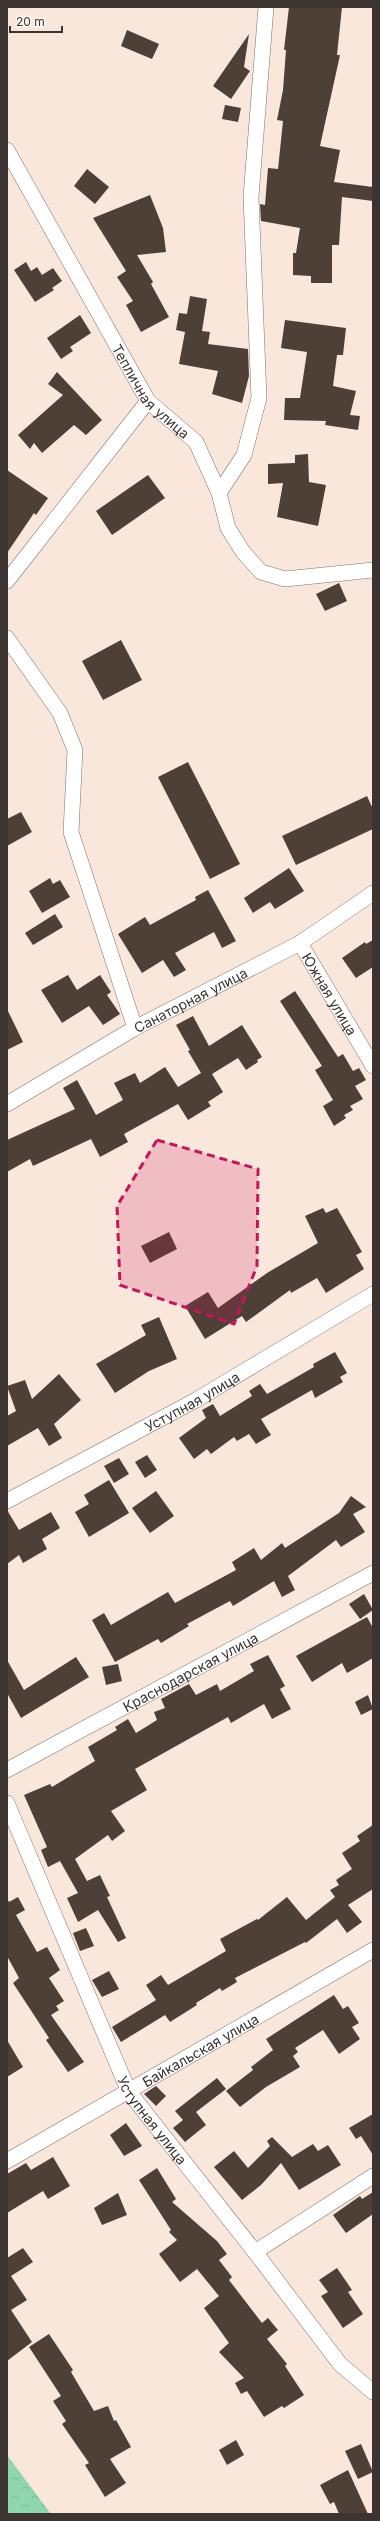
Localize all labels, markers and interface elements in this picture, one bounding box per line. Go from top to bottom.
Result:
scale bar [10,8,62,34]
text: 20 m [16,14,45,29]
street label: Тепличная улица [109,341,193,441]
street label: Южная улица [299,949,361,1038]
street label: Санаторная улица [131,963,250,1036]
street label: Уступная улица [141,1368,242,1435]
street label: Краснодарская улица [120,1628,261,1715]
street label: Байкальская улица [139,2009,261,2090]
street label: Уступная улица [115,2073,191,2168]

